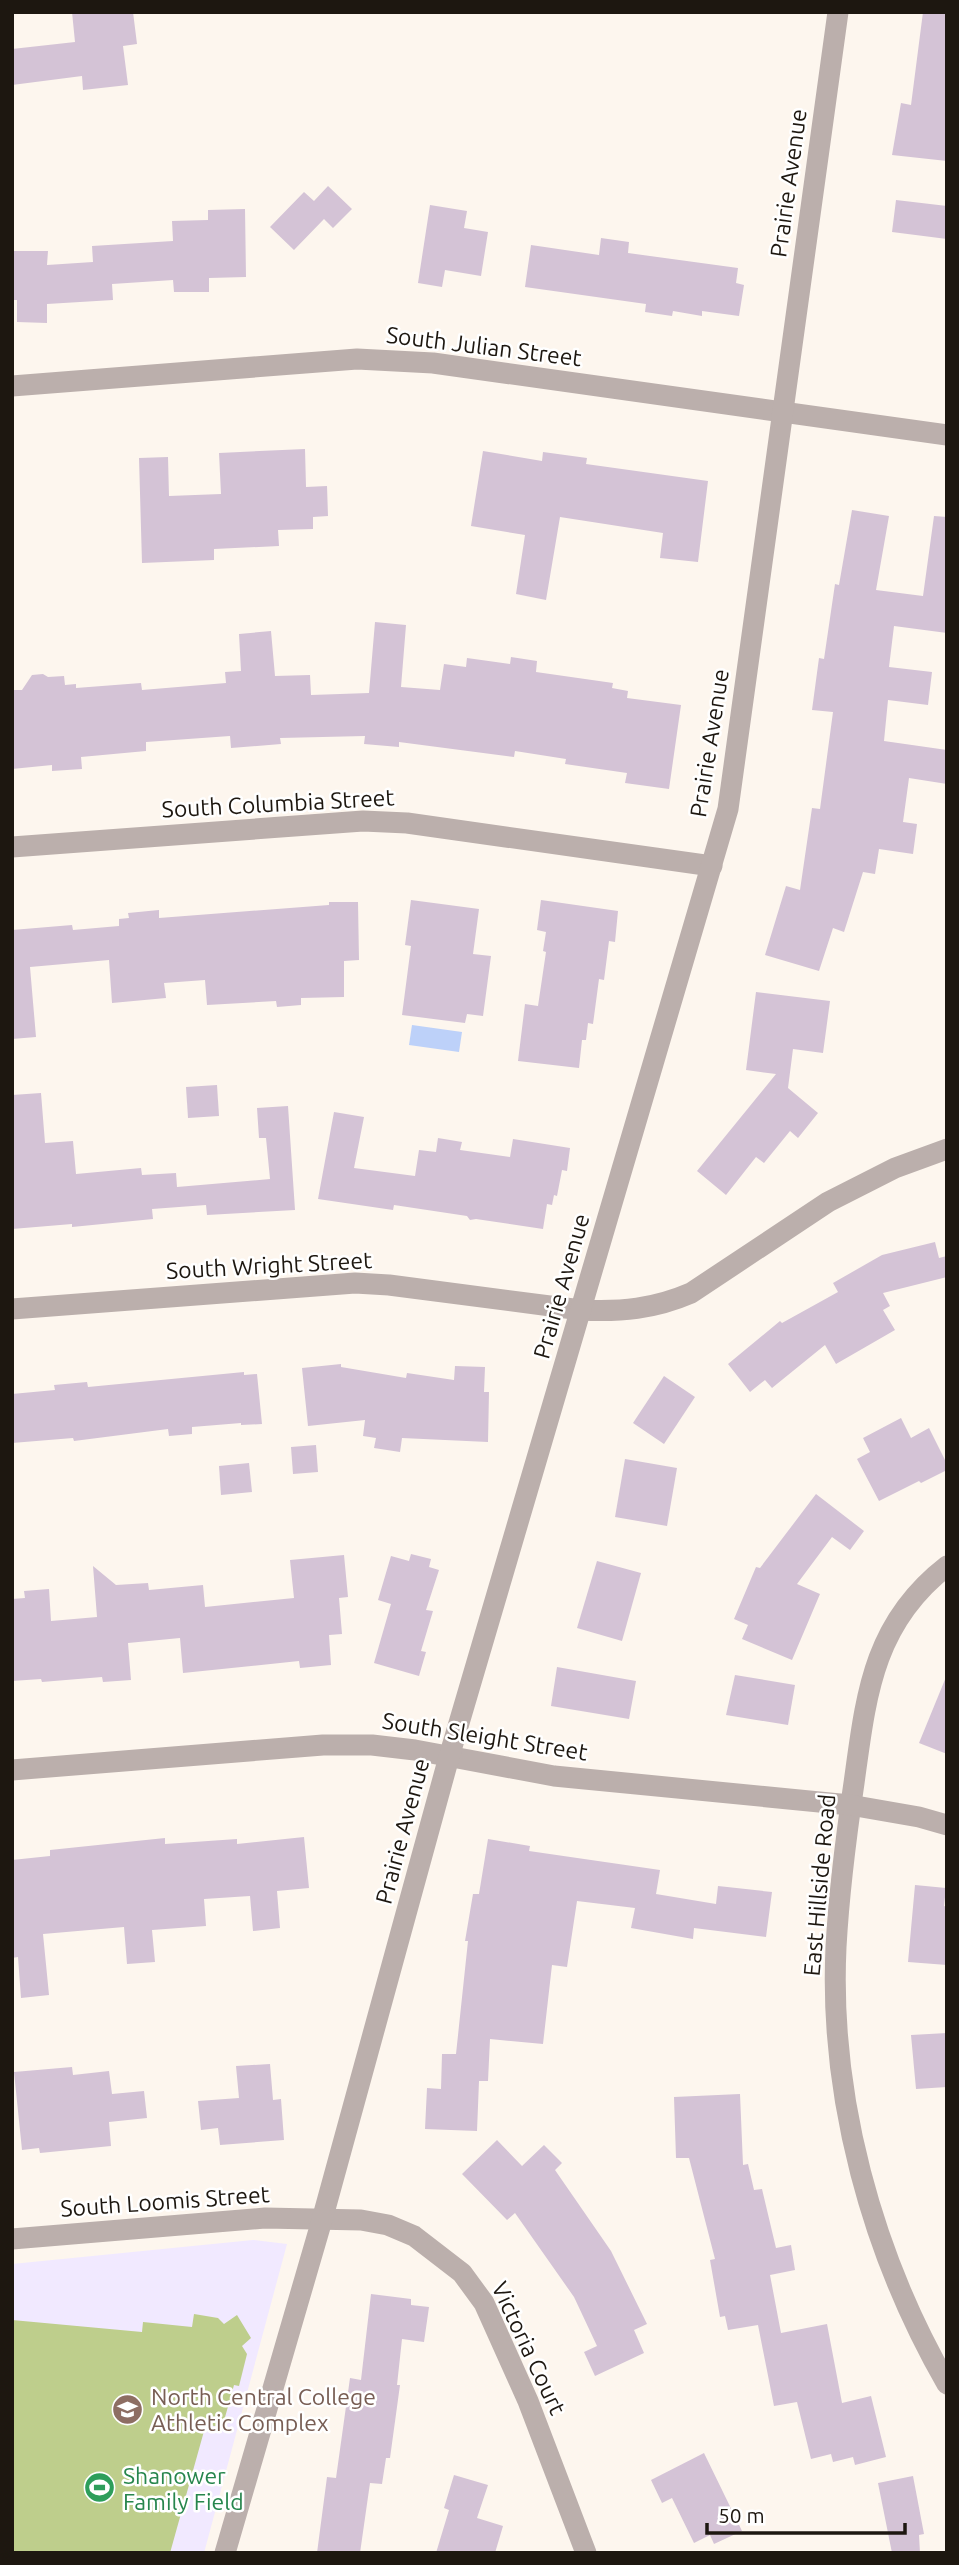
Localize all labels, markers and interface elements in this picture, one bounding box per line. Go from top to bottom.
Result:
street label: Prairie Avenue [765,107,811,259]
street label: South Julian Street [385,322,583,370]
street label: Prairie Avenue [685,667,733,819]
street label: South Columbia Street [161,784,395,822]
street label: Prairie Avenue [528,1211,594,1361]
street label: South Wright Street [165,1247,373,1283]
street label: South Sleight Street [381,1707,589,1765]
street label: Prairie Avenue [371,1756,433,1906]
street label: East Hillside Road [799,1793,839,1977]
street label: South Loomis Street [60,2181,270,2221]
street label: Victoria Court [487,2278,571,2418]
place label: North Central College Athletic Complex [151,2384,376,2435]
school or university icon: North Central College Athletic Complex [111,2392,145,2426]
place label: Shanower Family Field [123,2463,244,2514]
sports icon: Shanower Family Field [83,2471,117,2505]
scale bar [707,2492,905,2536]
text: 50 m [718,2503,765,2527]

